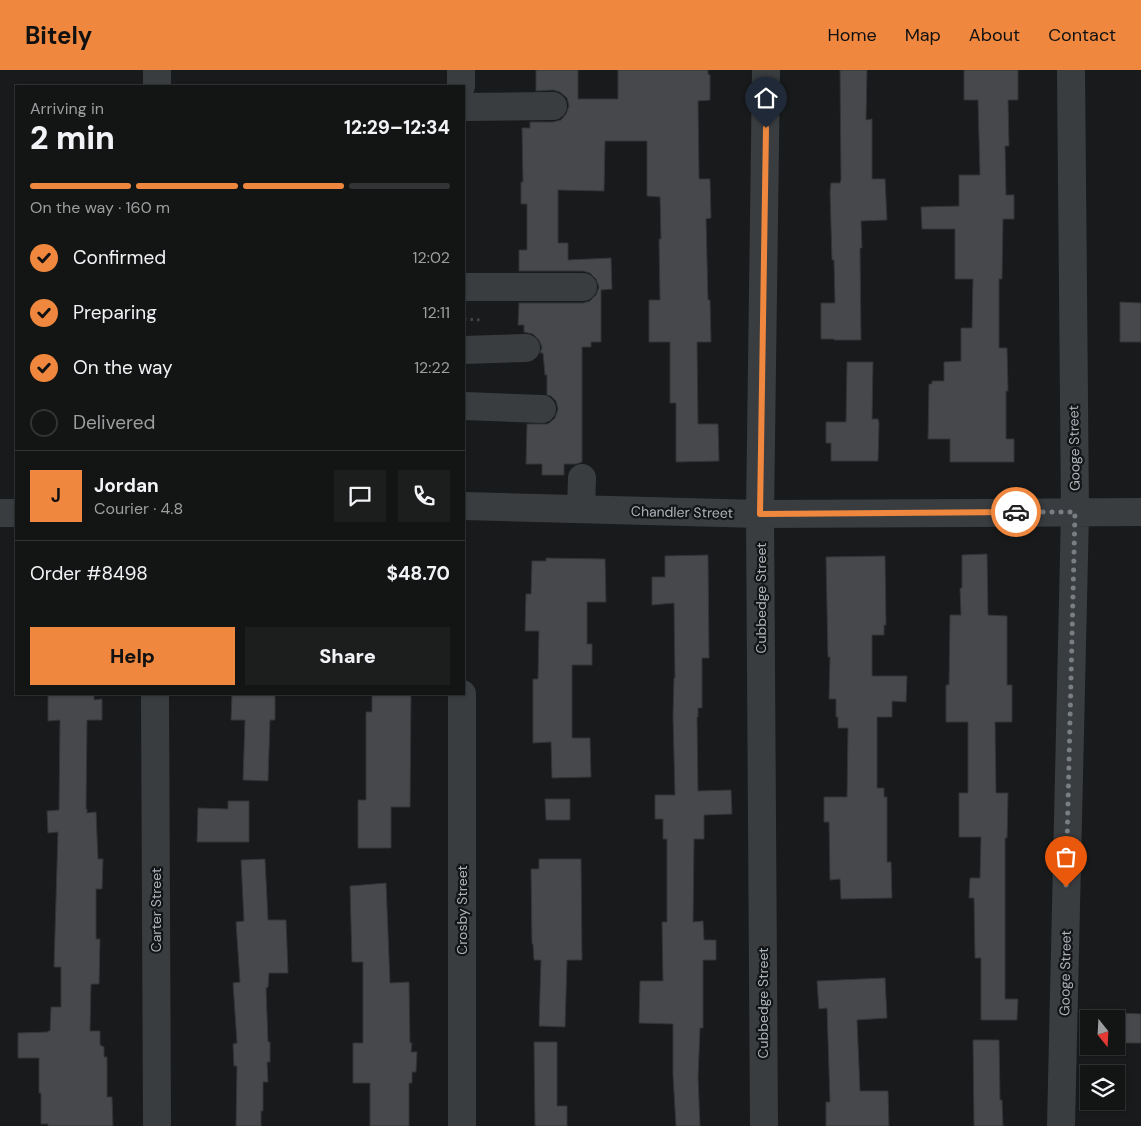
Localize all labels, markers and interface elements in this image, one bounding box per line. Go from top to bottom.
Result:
text: Bitely [25,20,92,51]
text: Home [827,23,877,47]
text: Map [905,23,941,47]
text: About [969,23,1020,47]
text: Contact [1048,23,1116,47]
pin [745,77,787,128]
icon: home [752,84,780,112]
text: Arriving in [30,98,104,119]
text: 12:29–12:34 [344,115,450,140]
text: 2 min [30,117,115,159]
text: On the way · 160 m [30,197,170,218]
icon: check [30,244,58,272]
text: Confirmed [73,245,166,270]
text: 12:02 [413,247,450,268]
icon: check [30,299,58,327]
text: Preparing [73,300,157,325]
text: 12:11 [423,302,450,323]
icon: check [30,354,58,382]
text: On the way [73,355,173,380]
text: 12:22 [414,357,450,378]
street label: Googe Street [1064,405,1084,491]
text: Delivered [73,410,155,435]
button: chat [334,470,386,522]
button: phone [398,470,450,522]
text: Jordan [94,473,159,498]
text: J [51,483,61,508]
courier [991,487,1041,537]
text: Courier · 4.8 [94,498,183,519]
icon: car [1002,498,1030,526]
street label: Chandler Street [631,502,733,522]
street label: Cubbedge Street [752,542,770,654]
text: Order #8498 [30,561,148,586]
text: $48.70 [386,561,450,586]
button: Help [30,627,235,685]
button: Share [245,627,450,685]
pin [1045,836,1087,887]
icon: bag [1052,843,1080,871]
street label: Crosby Street [453,865,471,955]
street label: Carter Street [147,868,165,952]
street label: Googe Street [1055,930,1075,1016]
street label: Cubbedge Street [754,947,772,1059]
north arrow [1080,1010,1125,1055]
map controls [1080,1010,1125,1110]
button: layers [1080,1065,1125,1110]

